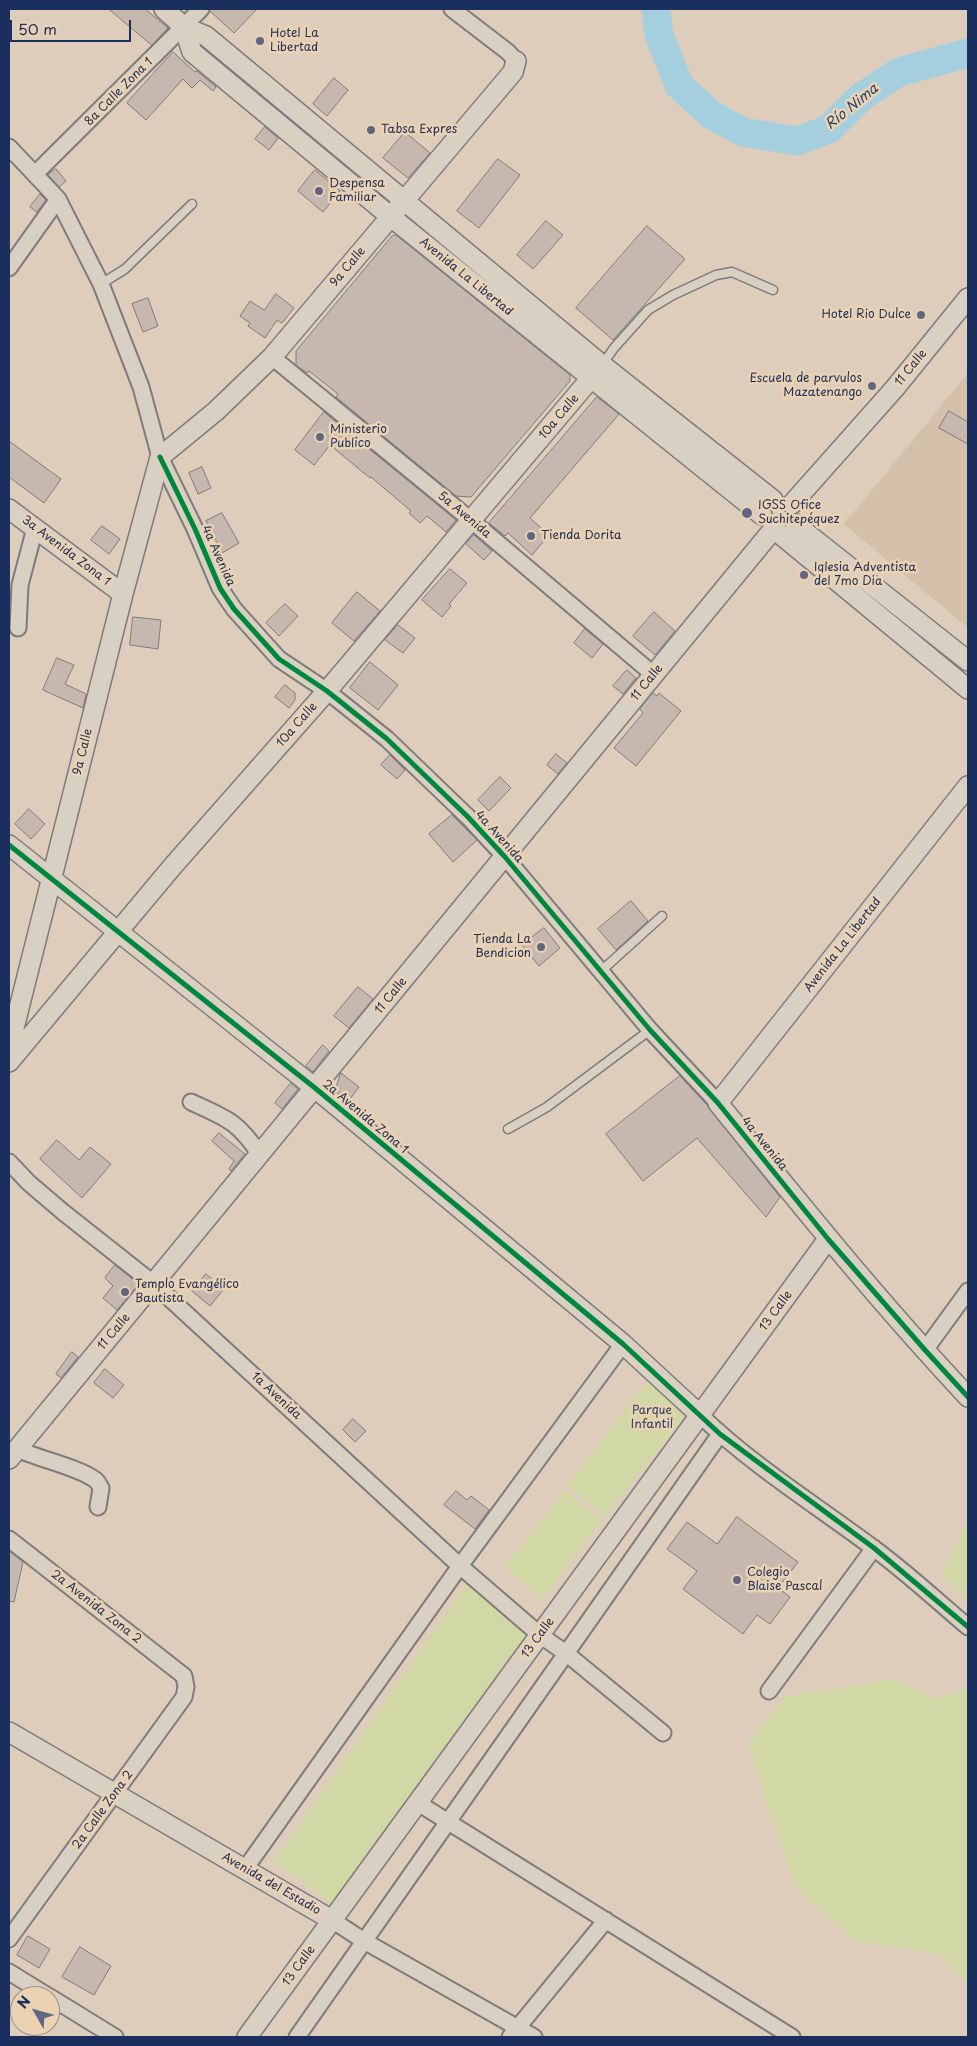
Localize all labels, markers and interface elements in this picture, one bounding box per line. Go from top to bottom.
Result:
scale bar [12,10,134,42]
text: 50 m [18,17,57,40]
place label: Hotel La Libertad [270,27,319,55]
marker: Hotel La Libertad [254,35,266,47]
street label: 8a Calle Zona 1 [82,55,156,129]
water label: Río Nima [822,81,882,133]
place label: Tabsa Expres [381,123,457,137]
marker: Tabsa Expres [365,124,377,136]
place label: Despensa Familiar [329,177,385,205]
marker: Despensa Familiar [313,185,325,197]
street label: Avenida La Libertad [416,235,516,319]
street label: 9a Calle [327,244,369,290]
place label: Hotel Rio Dulce [822,308,911,322]
marker: Hotel Rio Dulce [915,309,927,321]
street label: 11 Calle [892,347,930,389]
place label: Escuela de parvulos Mazatenango [749,372,862,400]
marker: Escuela de parvulos Mazatenango [866,380,878,392]
street label: 10a Calle [536,391,582,443]
place label: Ministerio Publico [330,423,387,451]
marker: Ministerio Publico [314,431,326,443]
street label: 5a Avenida [435,489,493,541]
place label: IGSS Ofice Suchitepéquez [758,499,839,527]
marker: IGSS Ofice Suchitepéquez [740,506,754,520]
street label: 3a Avenida Zona 1 [19,513,113,589]
street label: 4a Avenida [198,523,238,589]
place label: Tienda Dorita [541,529,622,543]
marker: Tienda Dorita [525,530,537,542]
place label: Iglesia Adventista del 7mo Dia [814,561,916,589]
marker: Iglesia Adventista del 7mo Dia [798,569,810,581]
street label: 11 Calle [628,662,666,704]
street label: 10a Calle [274,700,320,750]
street label: 9a Calle [70,727,96,777]
street label: 4a Avenida [472,808,526,866]
street label: Avenida La Libertad [802,895,884,995]
place label: Tienda La Bendicion [473,933,531,961]
marker: Tienda La Bendicion [535,941,547,953]
street label: 11 Calle [372,975,410,1017]
street label: 2a Avenida Zona 1 [319,1077,411,1157]
street label: 4a Avenida [738,1114,790,1174]
place label: Templo Evangélico Bautista [135,1278,239,1306]
marker: Templo Evangélico Bautista [119,1286,131,1298]
street label: 13 Calle [757,1288,795,1334]
street label: 11 Calle [95,1311,133,1353]
street label: 1a Avenida [248,1369,304,1423]
park label: Parque Infantil [631,1404,673,1432]
place label: Colegio Blaise Pascal [747,1566,823,1594]
street label: 2a Avenida Zona 2 [48,1567,144,1647]
marker: Colegio Blaise Pascal [731,1574,743,1586]
street label: 13 Calle [519,1615,557,1661]
street label: 2a Calle Zona 2 [70,1768,136,1852]
street label: Avenida del Estadio [219,1850,323,1918]
street label: 13 Calle [280,1943,318,1989]
north arrow [10,1986,60,2036]
text: N [12,1991,35,2013]

